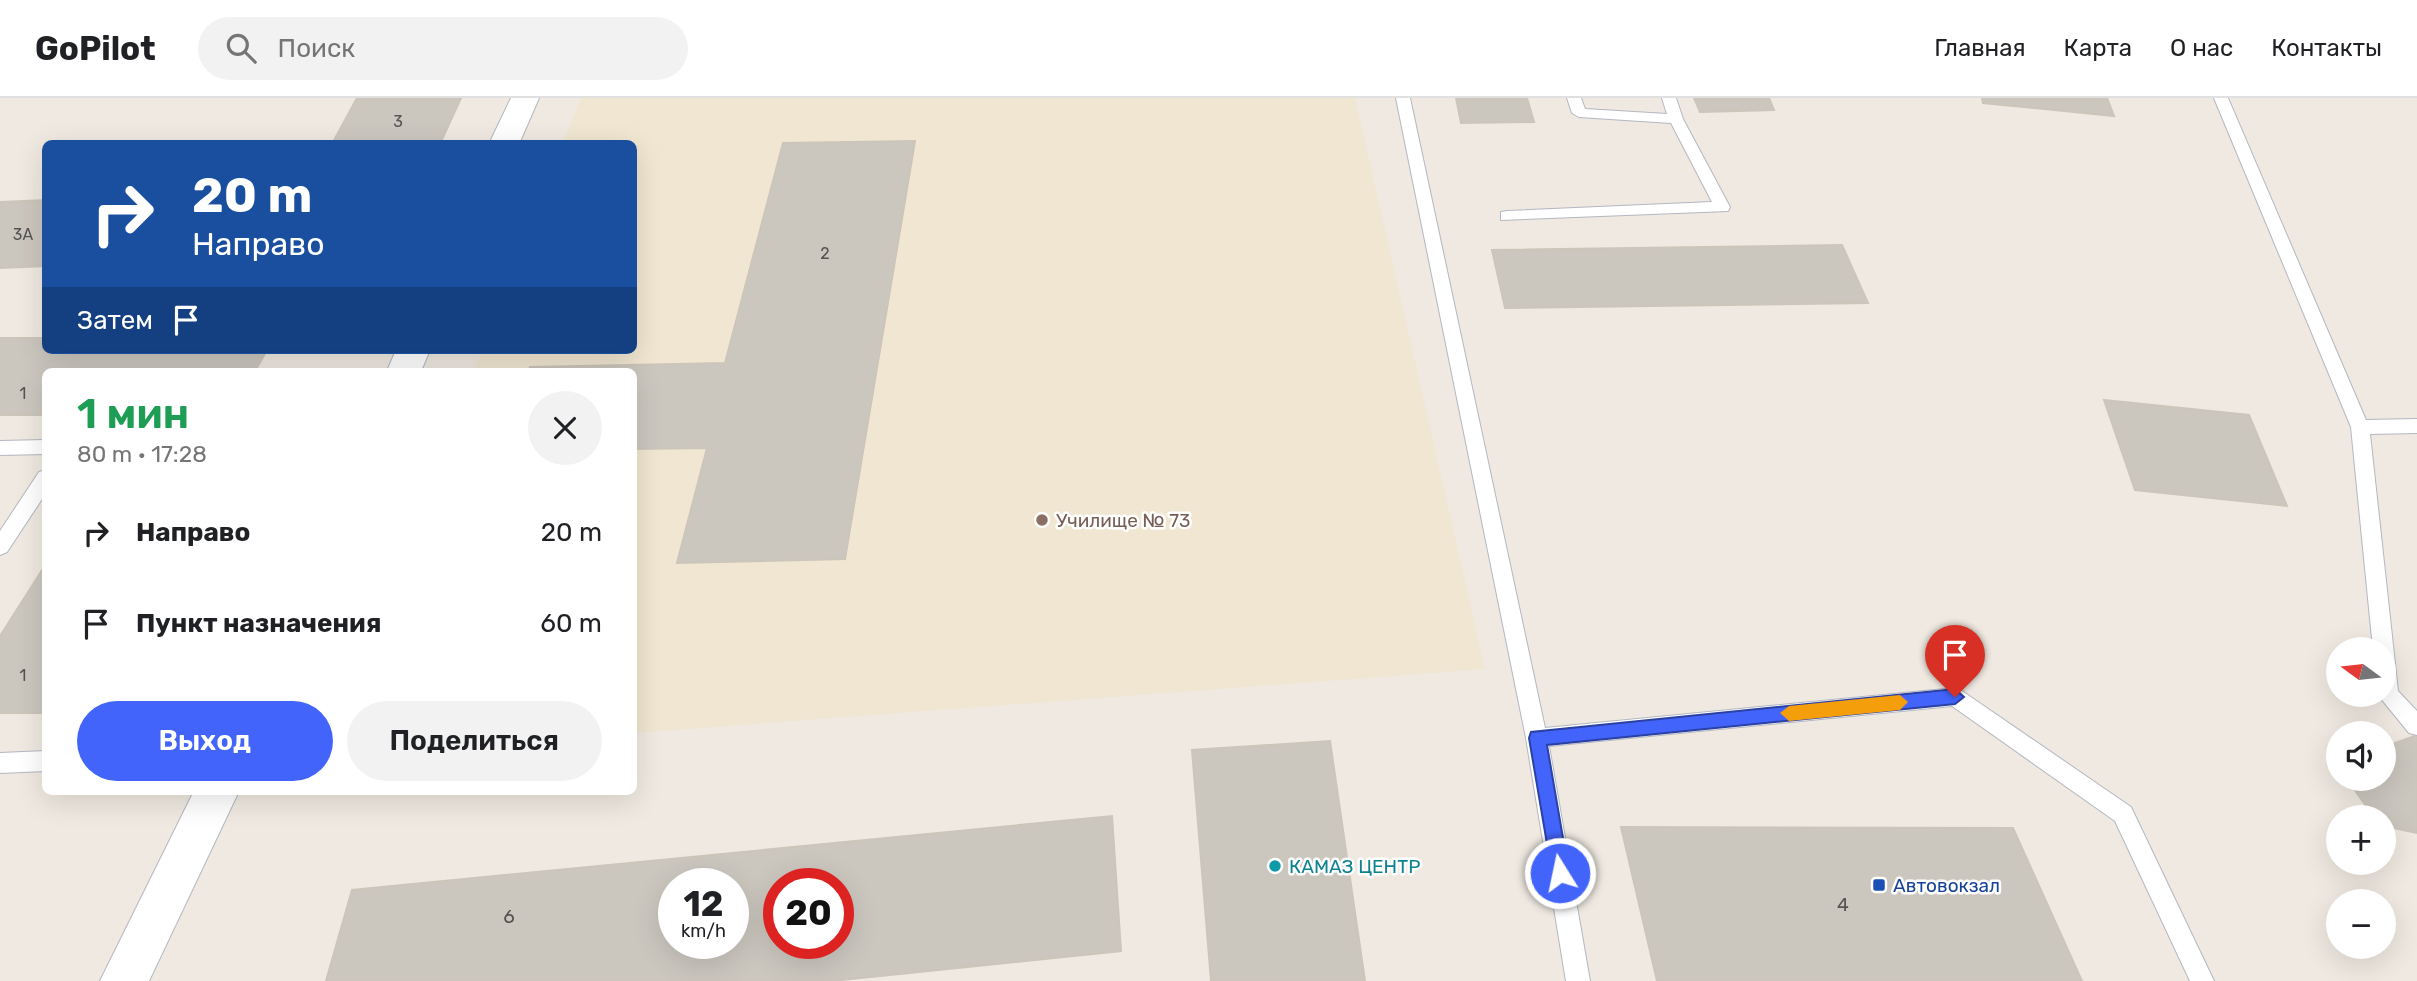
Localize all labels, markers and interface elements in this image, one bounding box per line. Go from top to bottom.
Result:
search box [198,17,688,80]
text: GoPilot [35,29,156,68]
icon: search [222,29,260,67]
text: Поиск [278,33,355,64]
text: Главная [1934,34,2026,62]
text: Карта [2064,34,2132,62]
text: О нас [2170,34,2233,62]
text: Контакты [2271,34,2382,62]
house number: 3 [393,112,403,131]
text: 20 m [192,166,313,224]
icon: right [77,168,168,259]
house number: 3А [13,225,33,244]
text: Направо [192,225,325,263]
house number: 2 [820,244,830,263]
icon: arrive [167,301,205,339]
text: Затем [77,305,153,336]
house number: 1 [20,384,26,403]
text: 1 мин [77,389,189,439]
button: close [528,391,602,465]
text: 80 m · 17:28 [77,440,207,468]
place label: Училище № 73 [1056,509,1190,532]
marker: Училище № 73 [1034,512,1050,528]
icon: right [77,514,115,552]
text: Направо [136,517,250,548]
text: 20 m [541,517,602,548]
icon: arrive [77,605,115,643]
text: Пункт назначения [136,608,381,639]
text: 60 m [540,608,602,639]
pin [1925,625,1985,697]
icon: arrive [1936,636,1974,674]
north arrow [2326,637,2396,707]
map controls [2326,637,2396,959]
house number: 1 [20,666,26,685]
button: Выход [77,701,333,781]
button: Поделиться [347,701,602,781]
button: sound [2326,721,2396,791]
button: + [2326,805,2396,875]
position arrow [1523,836,1597,910]
place label: КАМАЗ ЦЕНТР [1289,855,1420,878]
marker: КАМАЗ ЦЕНТР [1267,858,1283,874]
speed limit sign: 20 [763,868,854,959]
place label: Автовокзал [1893,874,2000,897]
marker: Автовокзал [1871,877,1887,893]
text: 12 [683,883,724,925]
button: − [2326,889,2396,959]
house number: 4 [1837,893,1849,916]
house number: 6 [503,905,515,928]
text: km/h [681,920,726,942]

